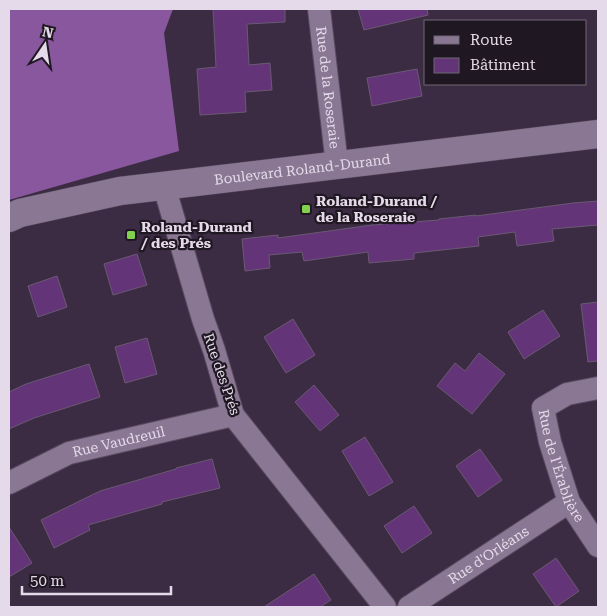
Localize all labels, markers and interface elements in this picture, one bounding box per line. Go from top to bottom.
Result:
north arrow [20,20,70,70]
legend [424,20,587,85]
text: N [41,23,55,41]
street label: Rue de la Roseraie [313,26,343,150]
text: Route [470,31,512,49]
text: Bâtiment [470,56,536,74]
street label: Boulevard Roland-Durand [213,151,391,188]
place label: Roland-Durand / de la Roseraie [316,193,437,225]
marker: Roland-Durand / de la Roseraie [300,203,312,215]
place label: Roland-Durand / des Prés [140,219,253,251]
marker: Roland-Durand / des Prés [125,229,137,241]
street label: Rue des Prés [201,331,244,417]
street label: Rue de l'Érablière [535,408,588,525]
street label: Rue Vaudreuil [71,423,167,460]
street label: Rue d'Orléans [445,522,532,587]
scale bar [22,564,171,596]
text: 50 m [30,572,65,590]

